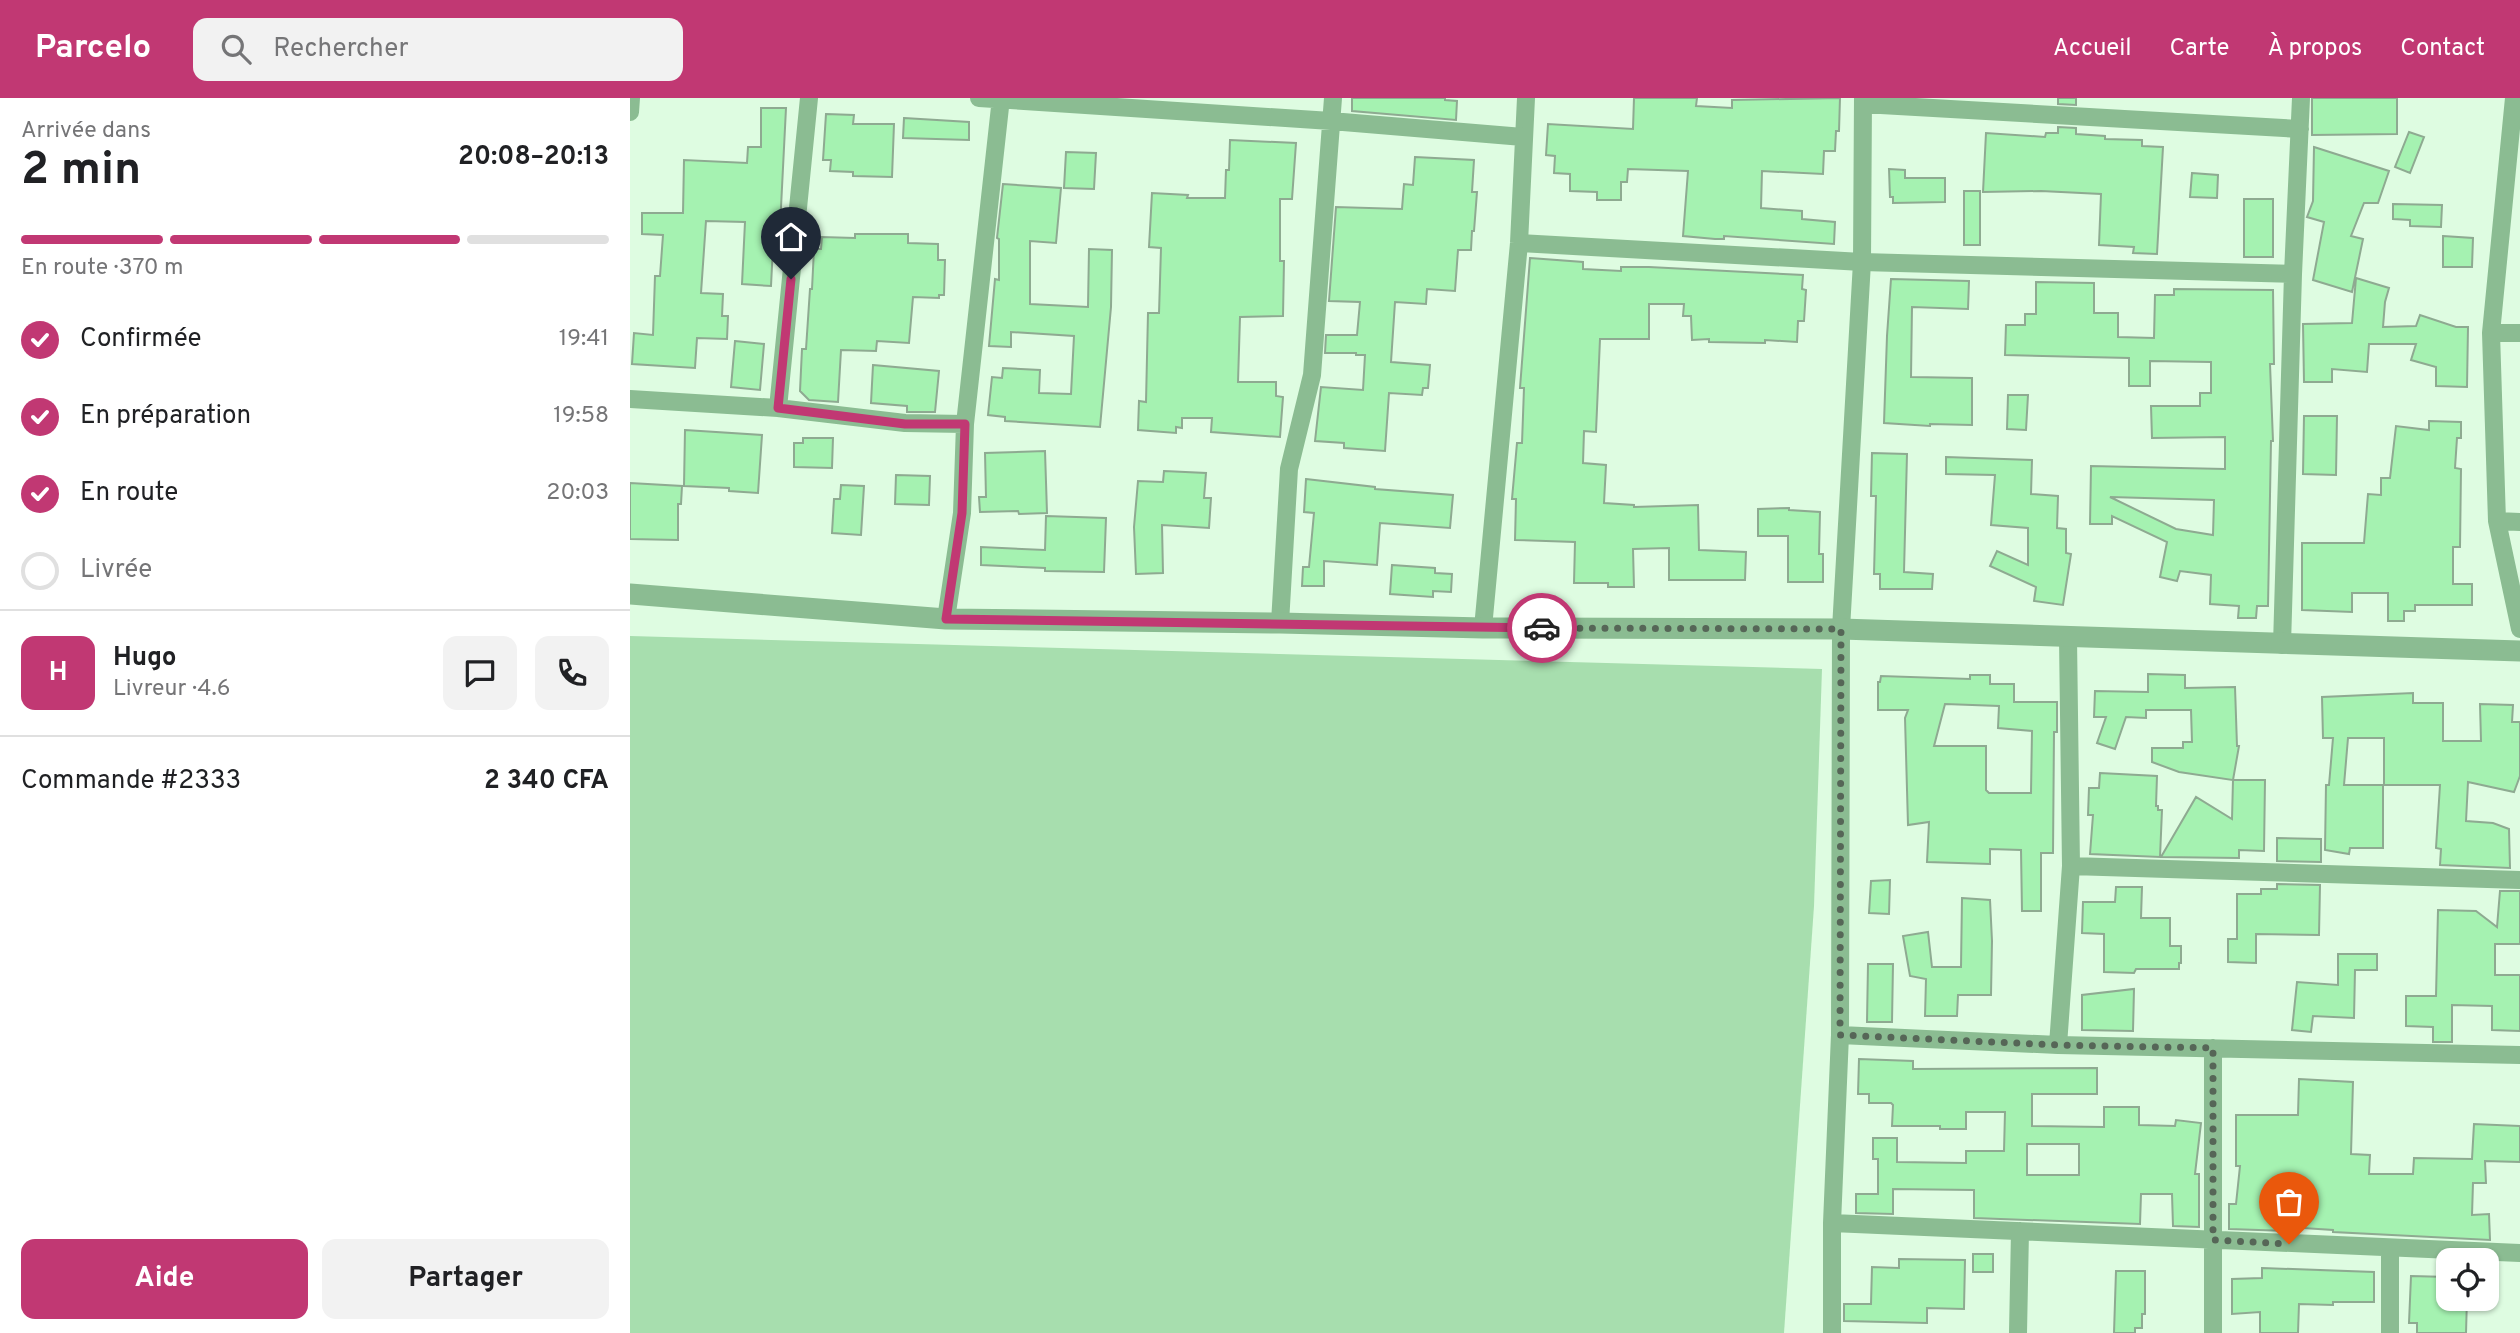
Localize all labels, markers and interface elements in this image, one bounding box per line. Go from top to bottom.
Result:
search box [193,18,683,81]
text: Parcelo [35,28,151,70]
icon: search [217,30,255,68]
text: Rechercher [273,33,409,66]
text: Accueil [2053,34,2132,64]
text: Carte [2170,34,2229,64]
text: À propos [2267,34,2362,64]
text: Contact [2400,34,2485,64]
text: Arrivée dans [21,117,151,146]
text: 20:08–20:13 [458,141,609,174]
text: 2 min [21,142,141,201]
pin [761,207,821,279]
icon: home [772,218,810,256]
text: En route · 370 m [21,254,183,283]
icon: check [21,321,59,359]
text: Confirmée [80,323,202,356]
text: 19:41 [559,325,609,354]
icon: check [21,398,59,436]
text: En préparation [80,400,251,433]
text: 19:58 [553,402,609,431]
icon: check [21,475,59,513]
text: En route [80,477,178,510]
text: 20:03 [546,479,609,508]
text: Livrée [80,554,152,587]
courier [1507,593,1577,663]
icon: car [1523,609,1561,647]
button: chat [443,636,517,710]
button: phone [535,636,609,710]
text: Hugo [113,642,176,675]
text: H [49,657,67,690]
text: Livreur · 4.6 [113,675,230,704]
text: Commande #2333 [21,765,241,798]
text: 2 340 CFA [484,765,609,798]
pin [2259,1172,2319,1244]
icon: bag [2270,1183,2308,1221]
button: Aide [21,1239,308,1319]
button: Partager [322,1239,609,1319]
map controls [2436,1248,2499,1311]
button: locate [2436,1248,2499,1311]

